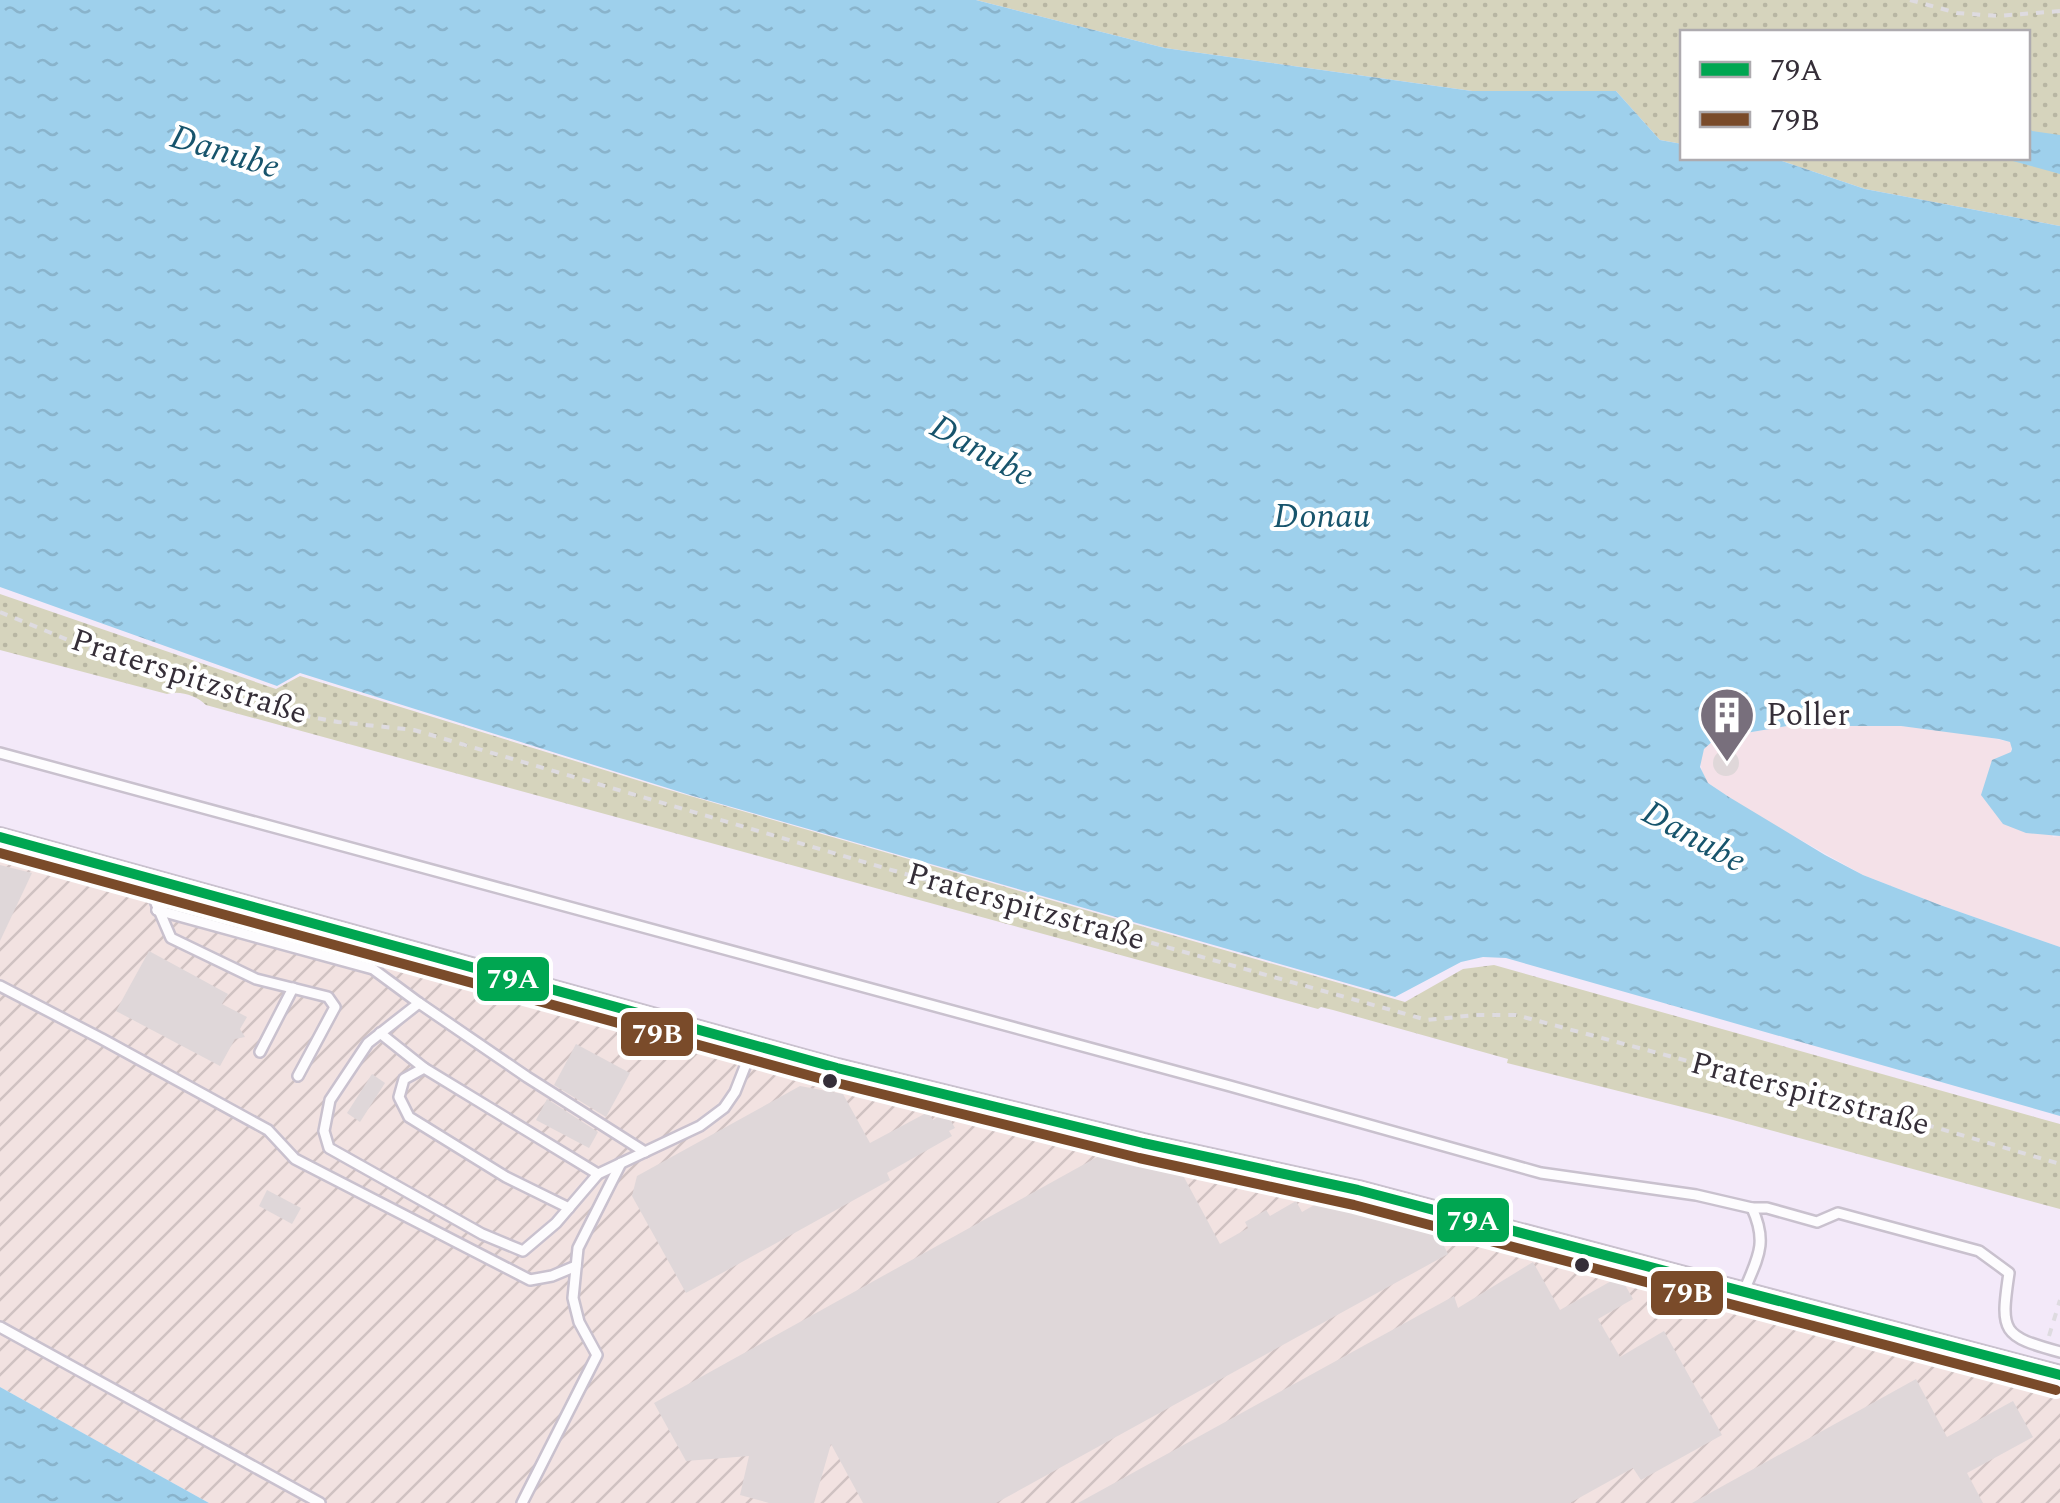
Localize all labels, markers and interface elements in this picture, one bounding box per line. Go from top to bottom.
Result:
legend [1680,30,2030,160]
text: 79A [1770,48,1823,94]
text: 79B [1770,98,1820,144]
water label: Danube [164,110,286,194]
water label: Danube [920,401,1044,501]
water label: Donau [1273,490,1371,543]
street label: Praterspitzstraße [65,616,313,738]
building icon: Poller [1697,685,1757,764]
place label: Poller [1766,691,1850,740]
water label: Danube [1632,787,1756,887]
street label: Praterspitzstraße [901,850,1151,964]
line badge: 79A [475,955,551,1003]
text: 79A [486,958,540,1001]
line badge: 79B [619,1010,695,1058]
text: 79B [631,1013,683,1056]
street label: Praterspitzstraße [1685,1039,1935,1149]
unlabelled marker [820,1071,840,1091]
line badge: 79A [1435,1196,1511,1244]
text: 79A [1446,1200,1500,1243]
unlabelled marker [1572,1255,1592,1275]
line badge: 79B [1649,1269,1725,1317]
text: 79B [1661,1272,1713,1315]

